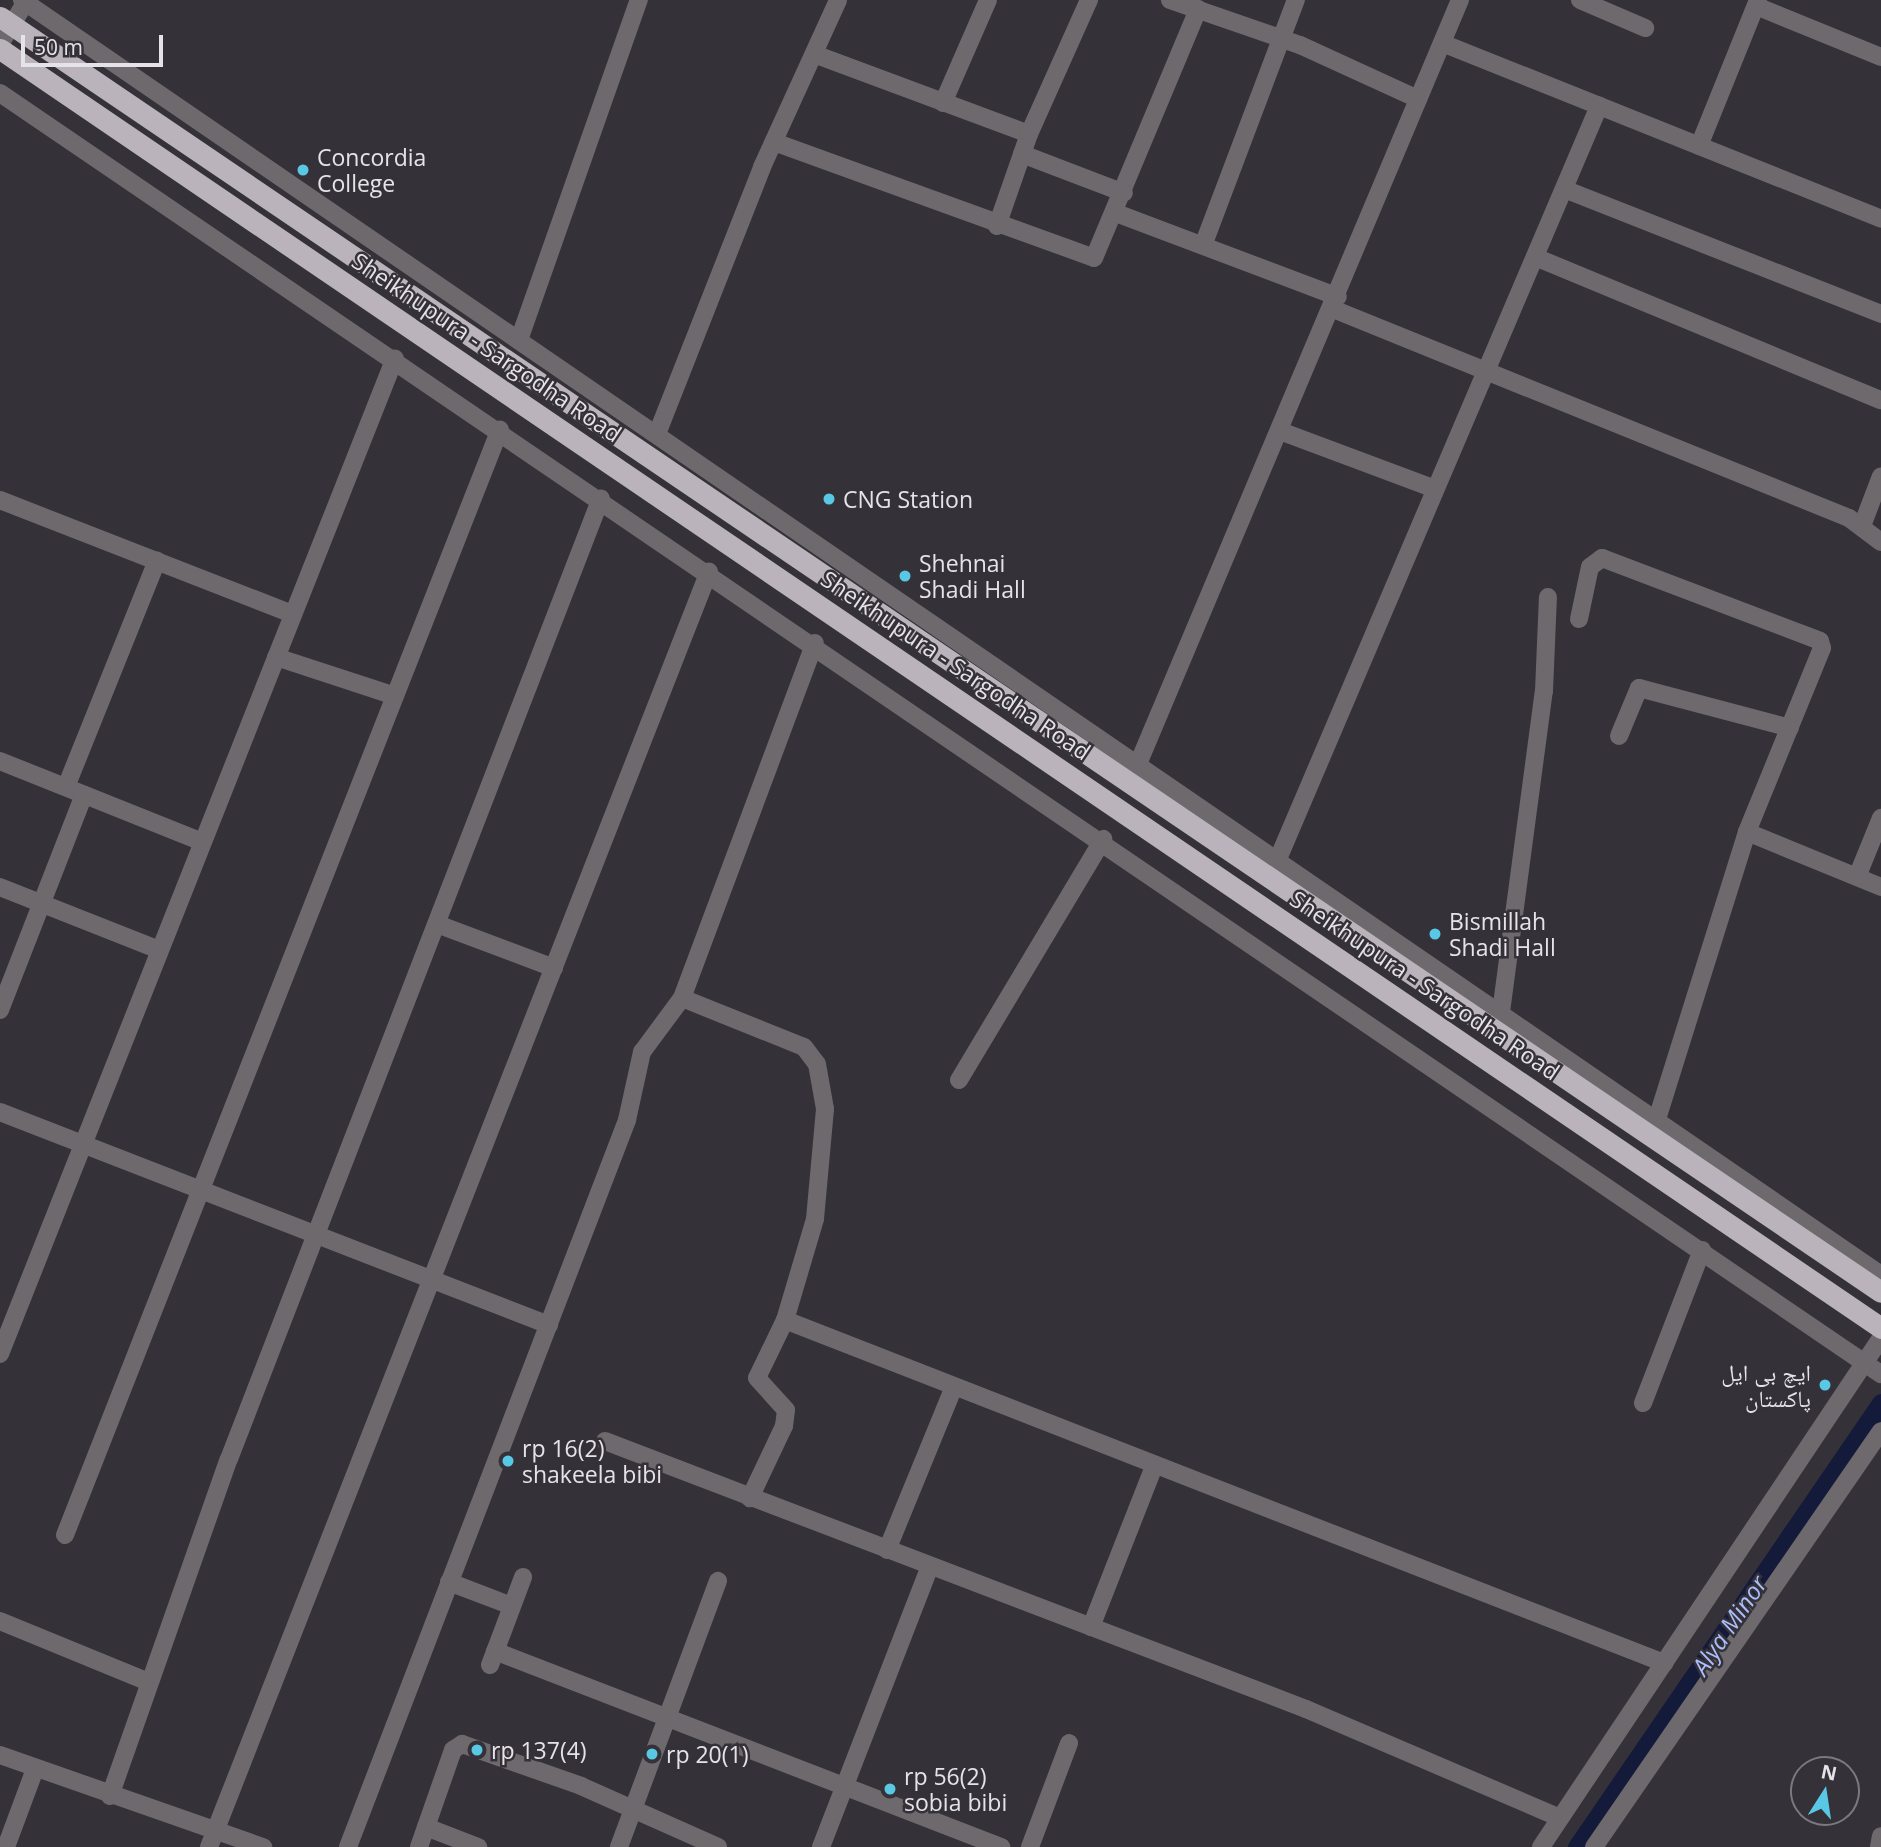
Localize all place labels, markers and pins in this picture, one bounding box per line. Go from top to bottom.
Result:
place label: Concordia College [317,143,426,197]
marker: Concordia College [295,162,311,178]
place label: CNG Station [843,485,973,513]
marker: CNG Station [821,491,837,507]
place label: Shehnai Shadi Hall [919,549,1026,603]
marker: Shehnai Shadi Hall [897,568,913,584]
place label: Bismillah Shadi Hall [1449,907,1556,961]
marker: Bismillah Shadi Hall [1427,926,1443,942]
place label: ایچ بی ایل پاکستان [1721,1358,1811,1412]
marker: ایچ بی ایل پاکستان [1817,1377,1833,1393]
place label: rp 16(2) shakeela bibi [522,1434,662,1488]
marker: rp 16(2) shakeela bibi [500,1453,516,1469]
place label: rp 137(4) [491,1736,587,1764]
place label: rp 20(1) [666,1740,748,1768]
marker: rp 137(4) [469,1742,485,1758]
marker: rp 20(1) [644,1746,660,1762]
place label: rp 56(2) sobia bibi [904,1762,1007,1816]
marker: rp 56(2) sobia bibi [882,1781,898,1797]

